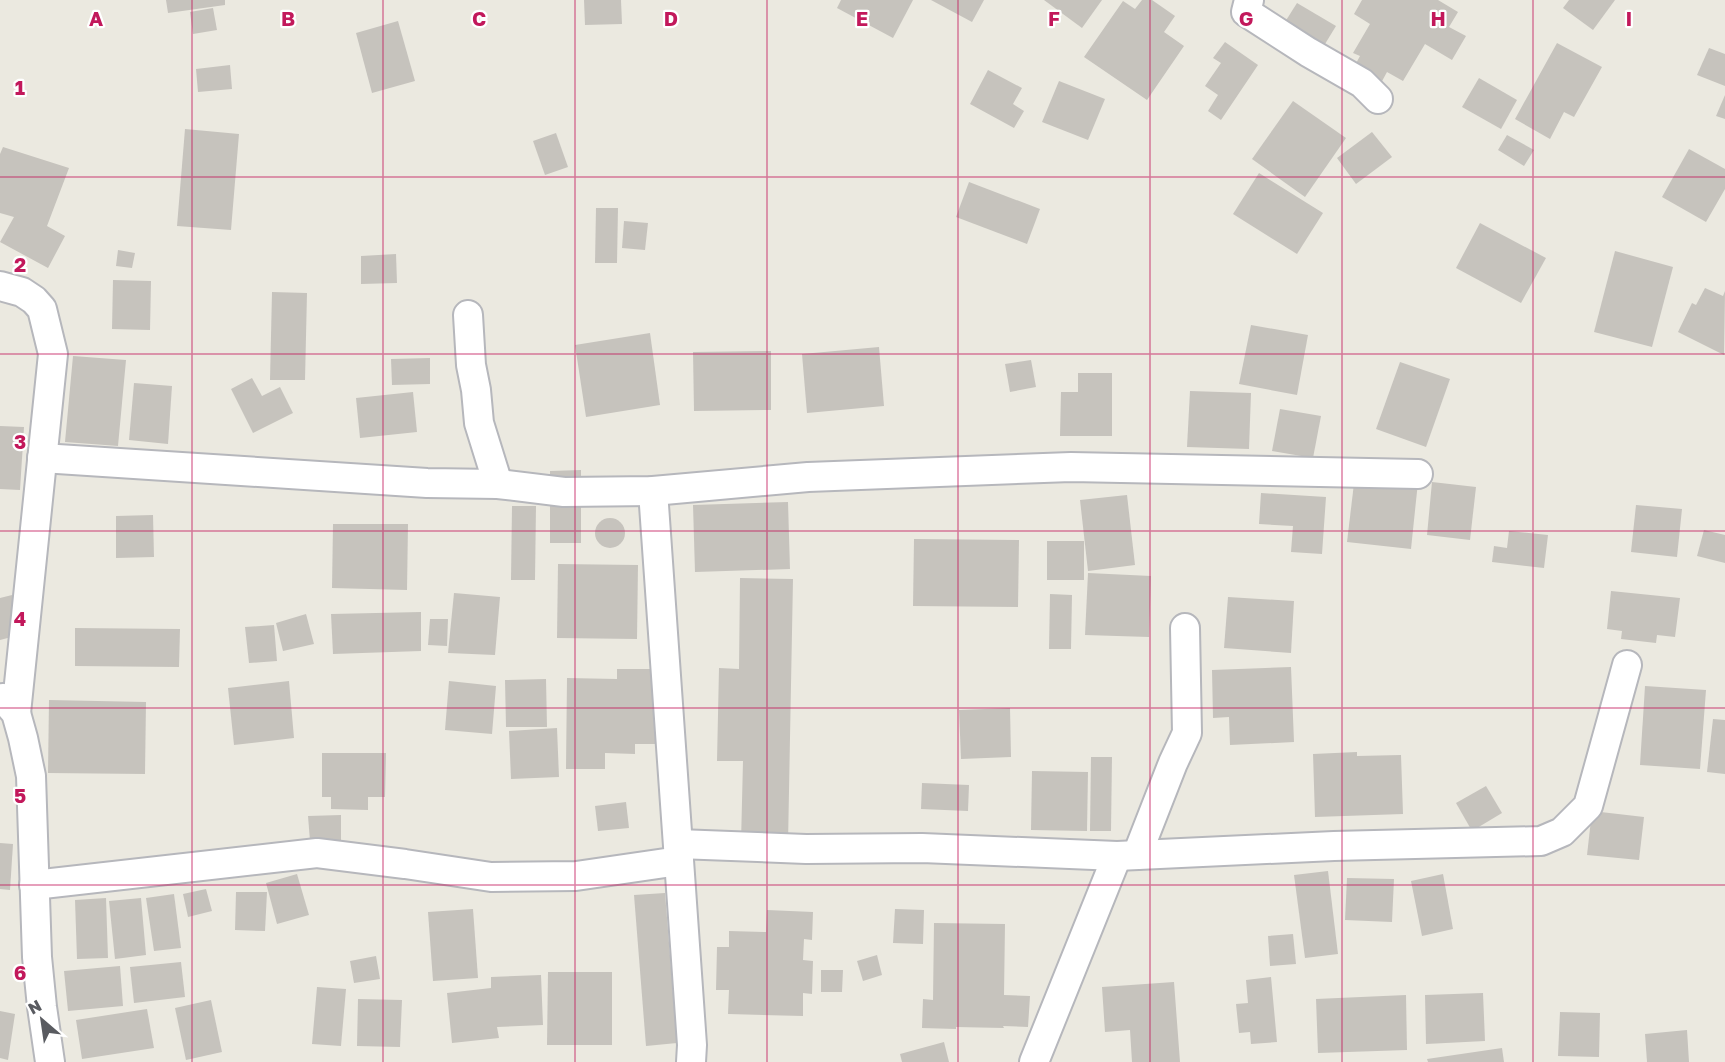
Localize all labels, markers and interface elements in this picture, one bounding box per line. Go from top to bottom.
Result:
text: A [89,6,103,30]
text: B [281,6,295,30]
text: C [472,6,486,30]
text: D [664,6,678,30]
text: E [856,6,868,30]
text: F [1048,6,1060,30]
text: G [1239,6,1253,30]
text: H [1430,6,1446,30]
text: I [1626,6,1632,30]
text: 1 [15,75,25,99]
text: 2 [14,252,26,276]
text: 3 [14,429,26,453]
text: 4 [14,606,26,630]
text: 5 [14,783,26,807]
text: 6 [14,960,26,984]
north arrow [12,990,72,1050]
text: N [25,995,45,1019]

